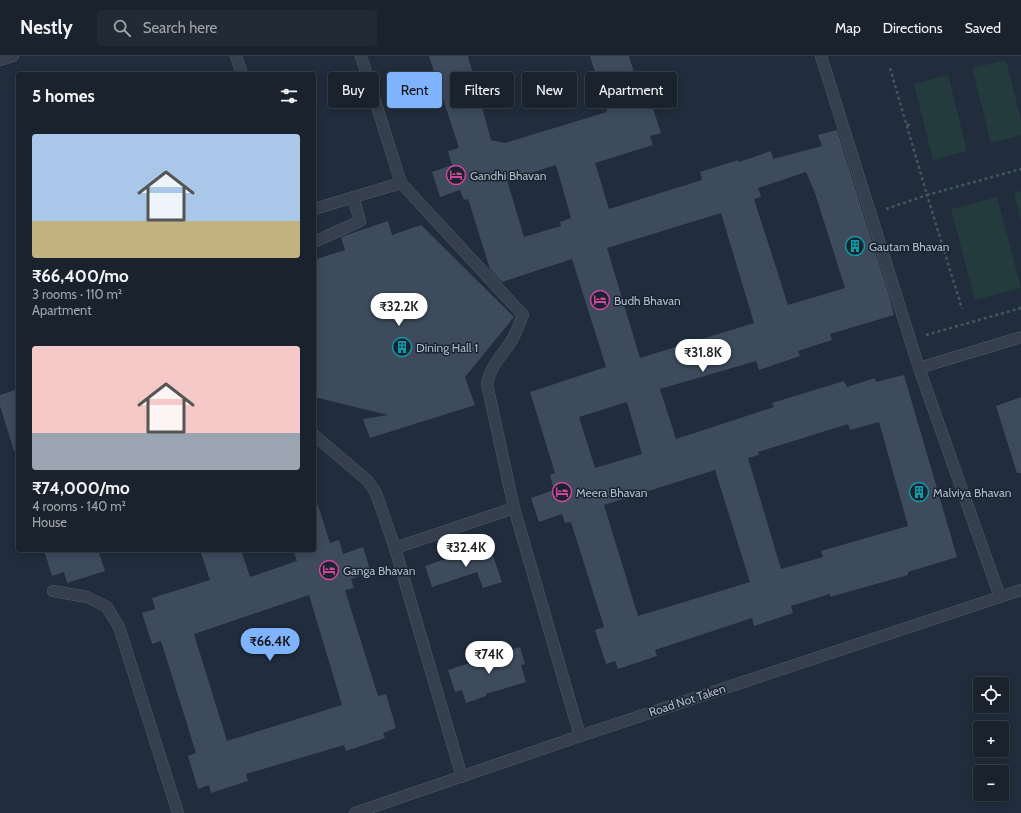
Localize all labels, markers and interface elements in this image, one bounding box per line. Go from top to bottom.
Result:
search box [97,10,377,46]
text: Nestly [20,16,73,39]
icon: search [111,17,133,39]
text: Search here [143,19,217,37]
text: Map [835,19,861,37]
text: Directions [883,19,943,37]
text: Saved [965,19,1001,37]
chip: Buy [328,72,379,108]
chip: Rent [387,72,442,108]
chip: Filters [450,72,514,108]
chip: New [522,72,577,108]
chip: Apartment [585,72,677,108]
icon: filters [278,85,300,107]
text: 5 homes [32,86,95,106]
icon: home [130,160,202,232]
hotel icon: Gandhi Bhavan [445,164,467,186]
place label: Gandhi Bhavan [470,168,547,183]
building icon: Gautam Bhavan [844,235,866,257]
place label: Gautam Bhavan [869,239,950,254]
text: ₹66,400/mo [32,266,129,286]
text: 3 rooms · 110 m² [32,286,122,302]
hotel icon: Budh Bhavan [589,289,611,311]
pin: ₹32.2K [366,293,432,327]
place label: Budh Bhavan [614,293,681,308]
text: ₹32.2K [380,298,418,314]
text: Apartment [32,302,92,318]
building icon: Dining Hall 1 [391,336,413,358]
pin: ₹31.8K [670,339,736,373]
place label: Dining Hall 1 [416,340,478,355]
text: ₹31.8K [684,344,722,360]
icon: home [130,372,202,444]
text: ₹74,000/mo [32,478,130,498]
hotel icon: Meera Bhavan [551,481,573,503]
building icon: Malviya Bhavan [908,481,930,503]
place label: Meera Bhavan [576,485,648,500]
place label: Malviya Bhavan [933,485,1012,500]
text: 4 rooms · 140 m² [32,498,126,514]
text: House [32,514,67,530]
pin: ₹32.4K [433,534,499,568]
text: ₹32.4K [446,539,486,555]
hotel icon: Ganga Bhavan [318,559,340,581]
place label: Ganga Bhavan [343,563,416,578]
pin: ₹66.4K [237,628,303,662]
text: ₹66.4K [250,633,290,649]
pin: ₹74K [465,641,513,675]
text: ₹74K [474,646,504,662]
map controls [973,677,1009,801]
button: locate [973,677,1009,713]
street label: Road Not Taken [647,680,727,719]
button: + [973,721,1009,757]
button: − [973,765,1009,801]

